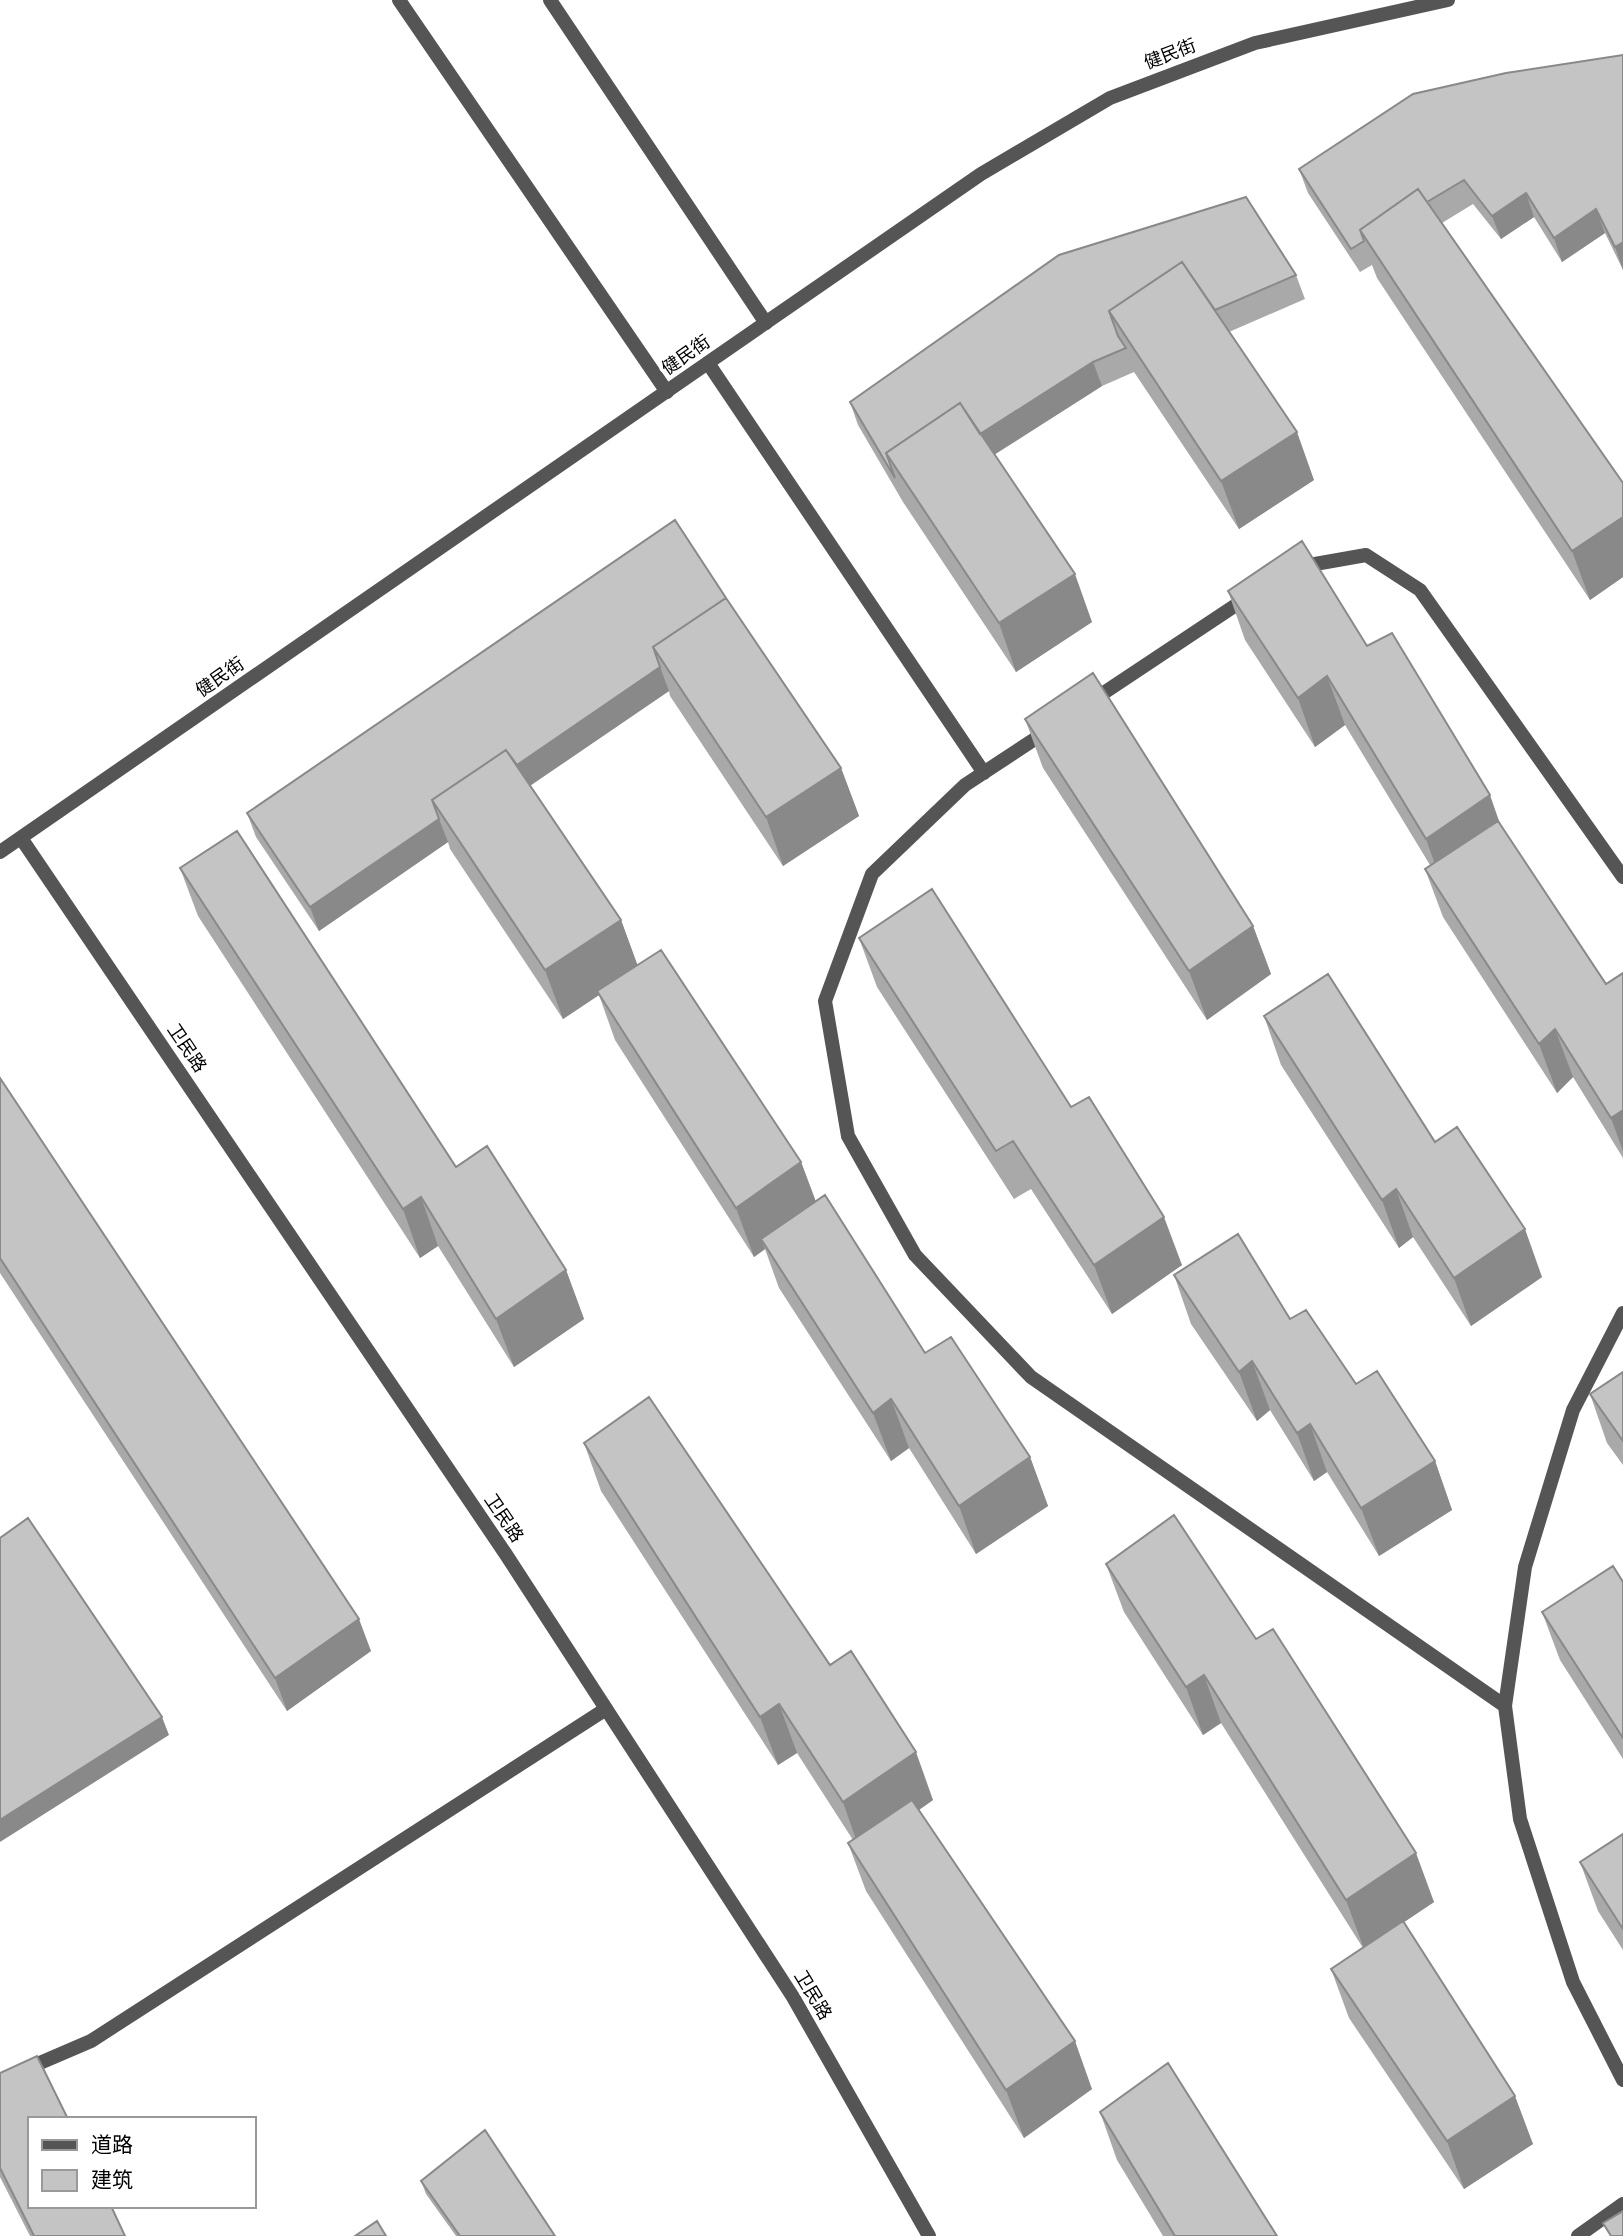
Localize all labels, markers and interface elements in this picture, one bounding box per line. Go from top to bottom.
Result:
street label: 健民街 [1141,34,1199,74]
street label: 健民街 [658,331,714,379]
street label: 健民街 [192,653,248,701]
street label: 卫民路 [163,1019,211,1077]
street label: 卫民路 [480,1489,528,1547]
street label: 卫民路 [790,1966,836,2024]
legend [28,2117,256,2208]
text: 道路 [91,2132,133,2157]
text: 建筑 [91,2167,133,2192]

